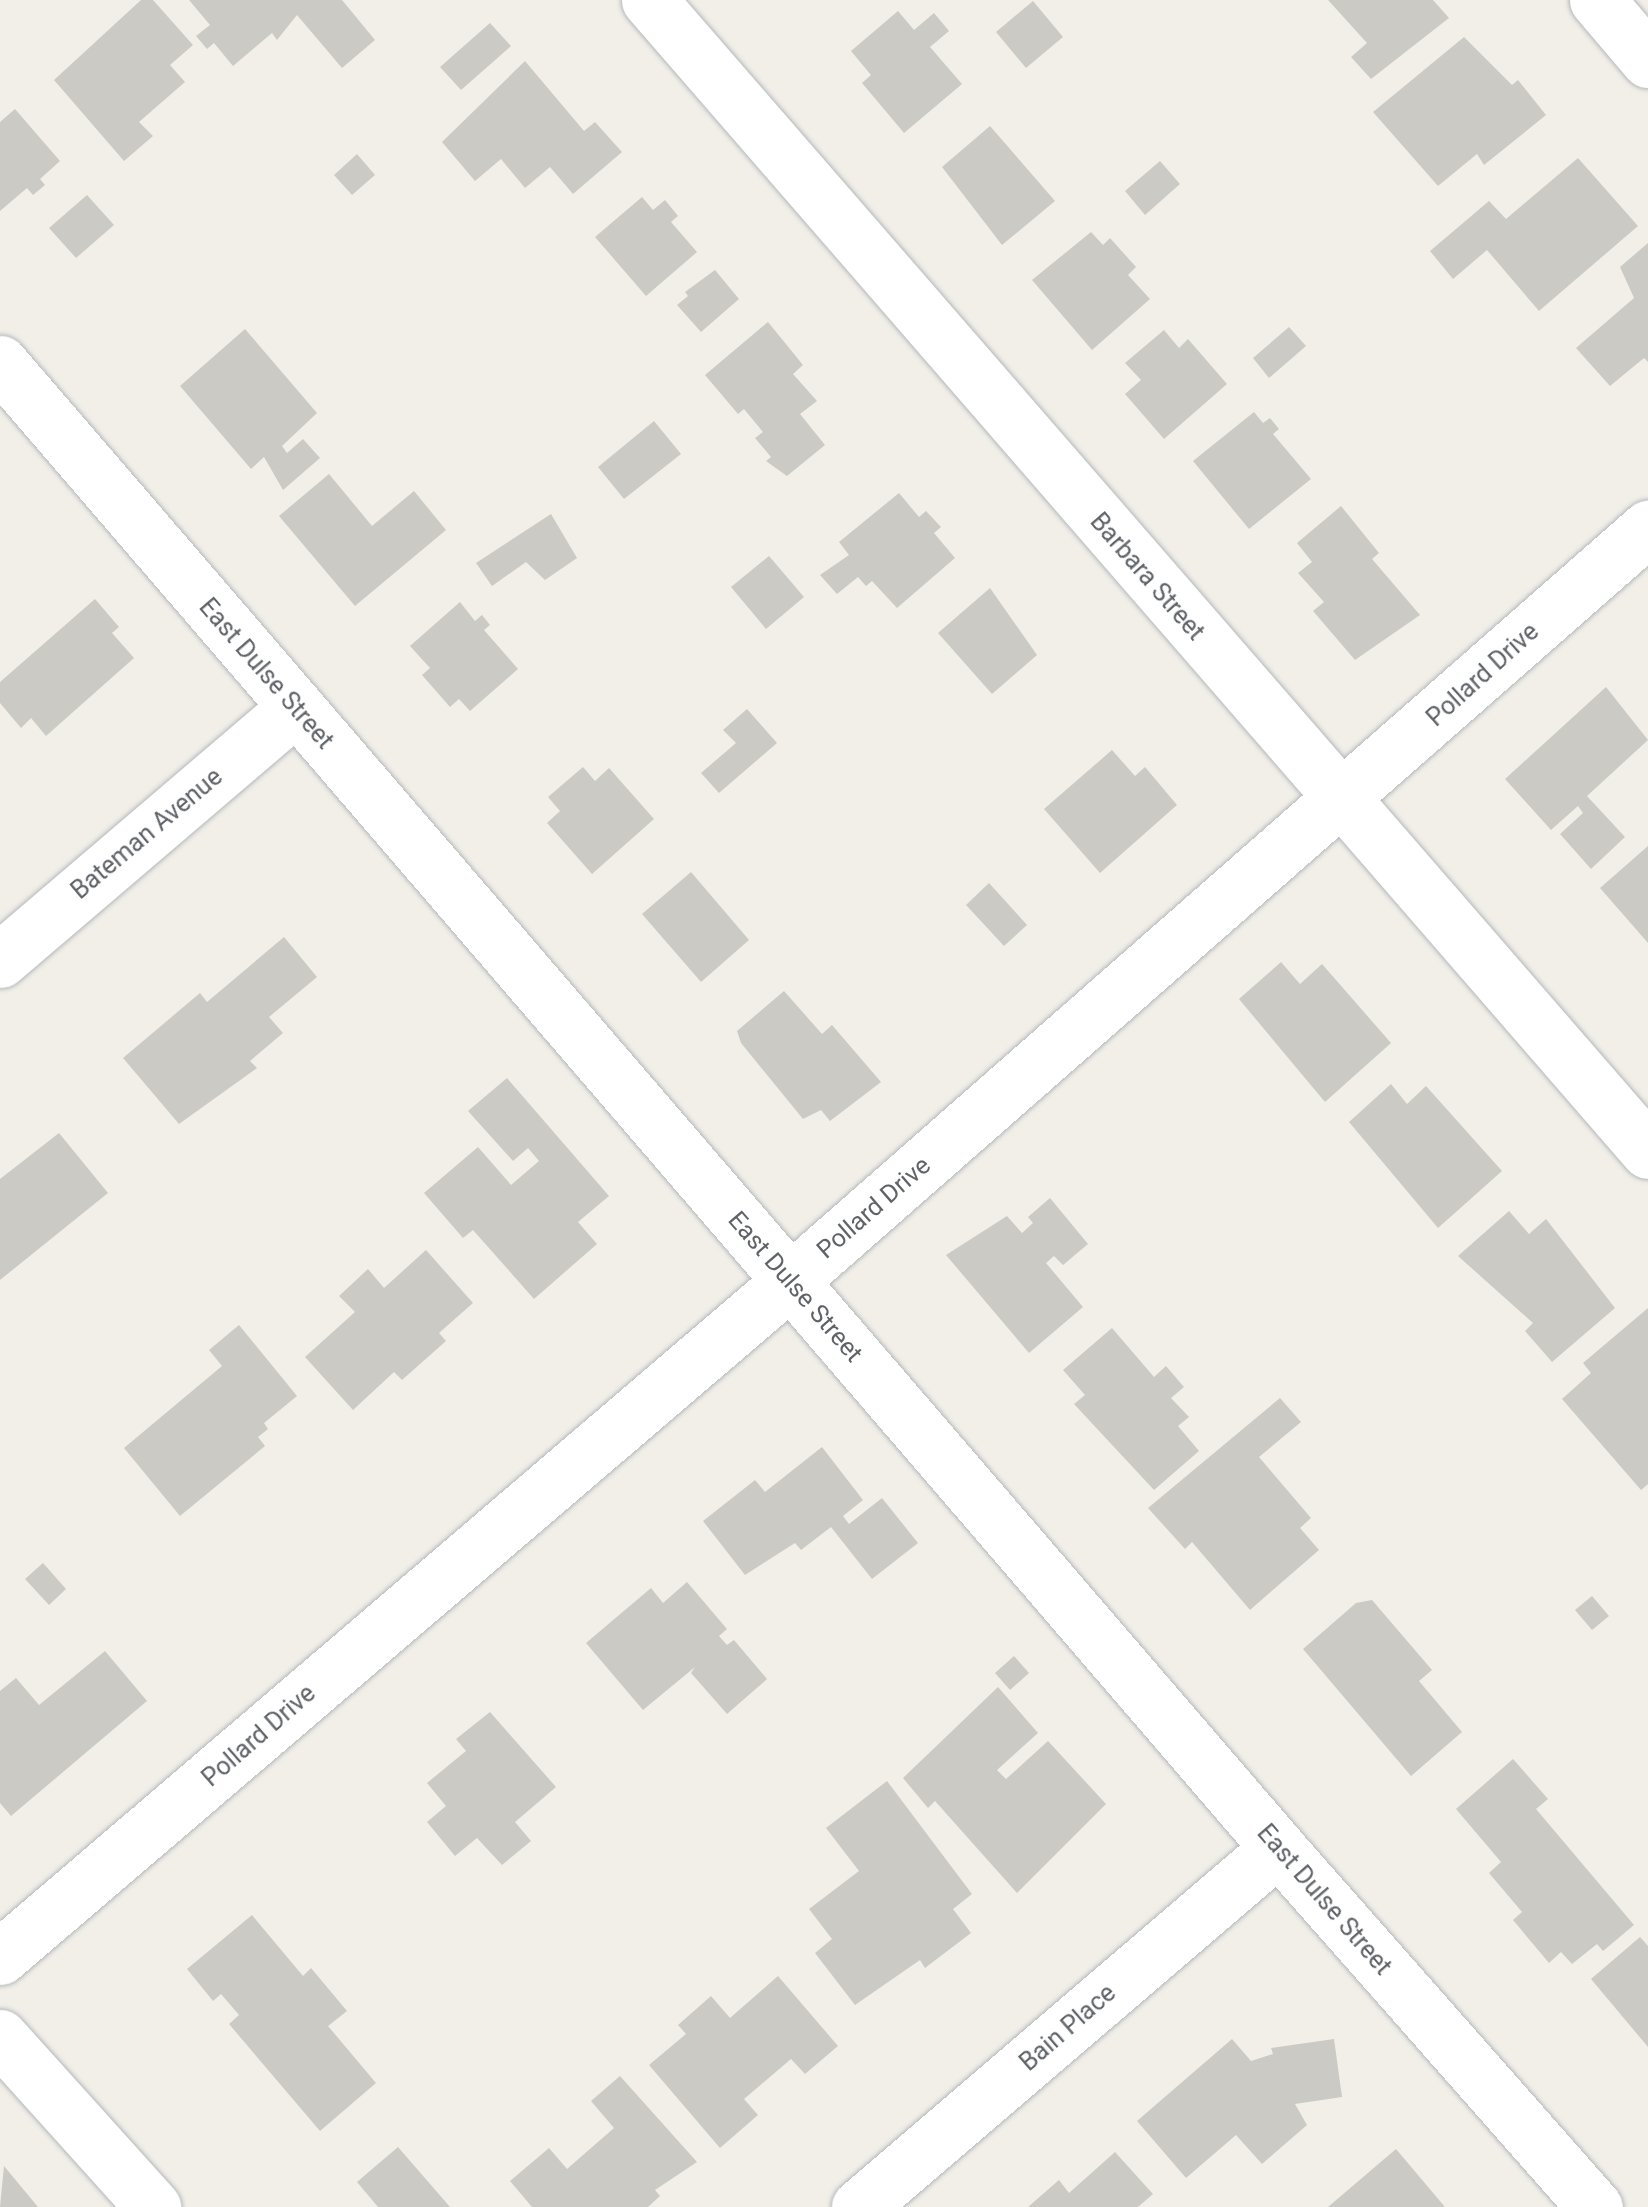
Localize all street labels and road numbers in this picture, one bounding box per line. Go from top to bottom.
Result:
street label: Barbara Street [1084,507,1210,647]
street label: East Dulse Street [192,593,340,755]
street label: Pollard Drive [1421,617,1545,733]
street label: Bateman Avenue [65,762,229,906]
street label: Pollard Drive [811,1151,937,1265]
street label: East Dulse Street [721,1206,869,1368]
street label: Pollard Drive [196,1679,322,1793]
street label: East Dulse Street [1250,1819,1398,1981]
street label: Bain Place [1014,1978,1122,2078]

